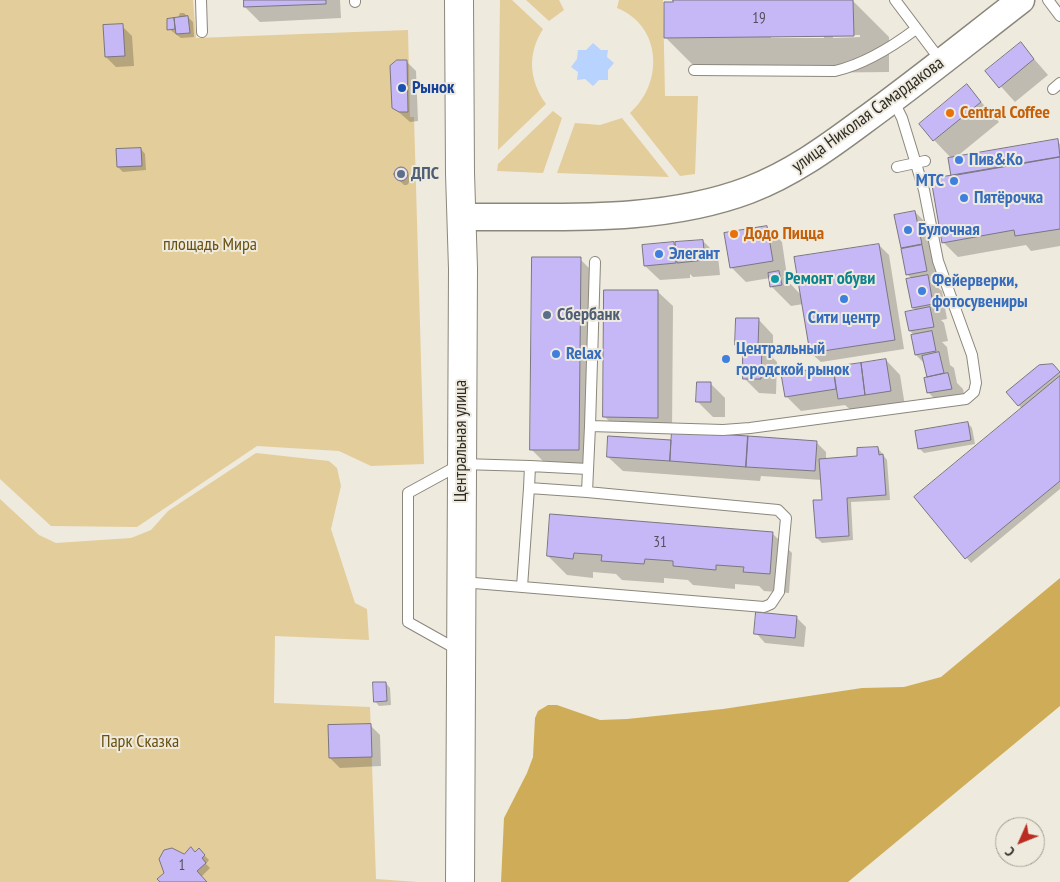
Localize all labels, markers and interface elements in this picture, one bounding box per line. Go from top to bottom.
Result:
house number: 19 [752,10,766,28]
street label: улица Николая Самардакова [788,53,948,177]
place label: Рынок [412,77,454,99]
marker: Рынок [396,82,408,94]
place label: Central Coffee [960,102,1050,124]
marker: Central Coffee [944,107,956,119]
place label: Пив&Ко [969,149,1023,171]
marker: Пив&Ко [953,154,965,166]
place label: ДПС [411,163,439,185]
marker: ДПС [395,168,407,180]
place label: МТС [916,170,944,192]
marker: МТС [948,175,960,187]
place label: Пятёрочка [974,187,1043,209]
marker: Пятёрочка [958,192,970,204]
place label: Булочная [918,219,980,241]
place label: Додо Пицца [744,223,824,245]
marker: Булочная [902,224,914,236]
marker: Додо Пицца [728,228,740,240]
park label: площадь Мира [163,234,257,256]
place label: Элегант [669,243,720,265]
marker: Элегант [653,248,665,260]
place label: Ремонт обуви [785,268,875,290]
place label: Фейерверки, фотосувениры [932,270,1028,312]
marker: Ремонт обуви [769,273,781,285]
marker: Фейерверки, фотосувениры [916,285,928,297]
marker: Сити центр [838,293,850,305]
place label: Сбербанк [557,304,620,326]
place label: Сити центр [808,307,880,329]
marker: Сбербанк [541,309,553,321]
place label: Центральный городской рынок [736,338,849,380]
place label: Relax [566,343,602,365]
marker: Relax [550,348,562,360]
marker: Центральный городской рынок [720,353,732,365]
street label: Центральная улица [450,380,472,502]
house number: 31 [653,534,667,552]
park label: Парк Сказка [101,731,179,753]
north arrow [995,817,1045,867]
text: С [1001,843,1019,860]
house number: 1 [179,857,185,875]

